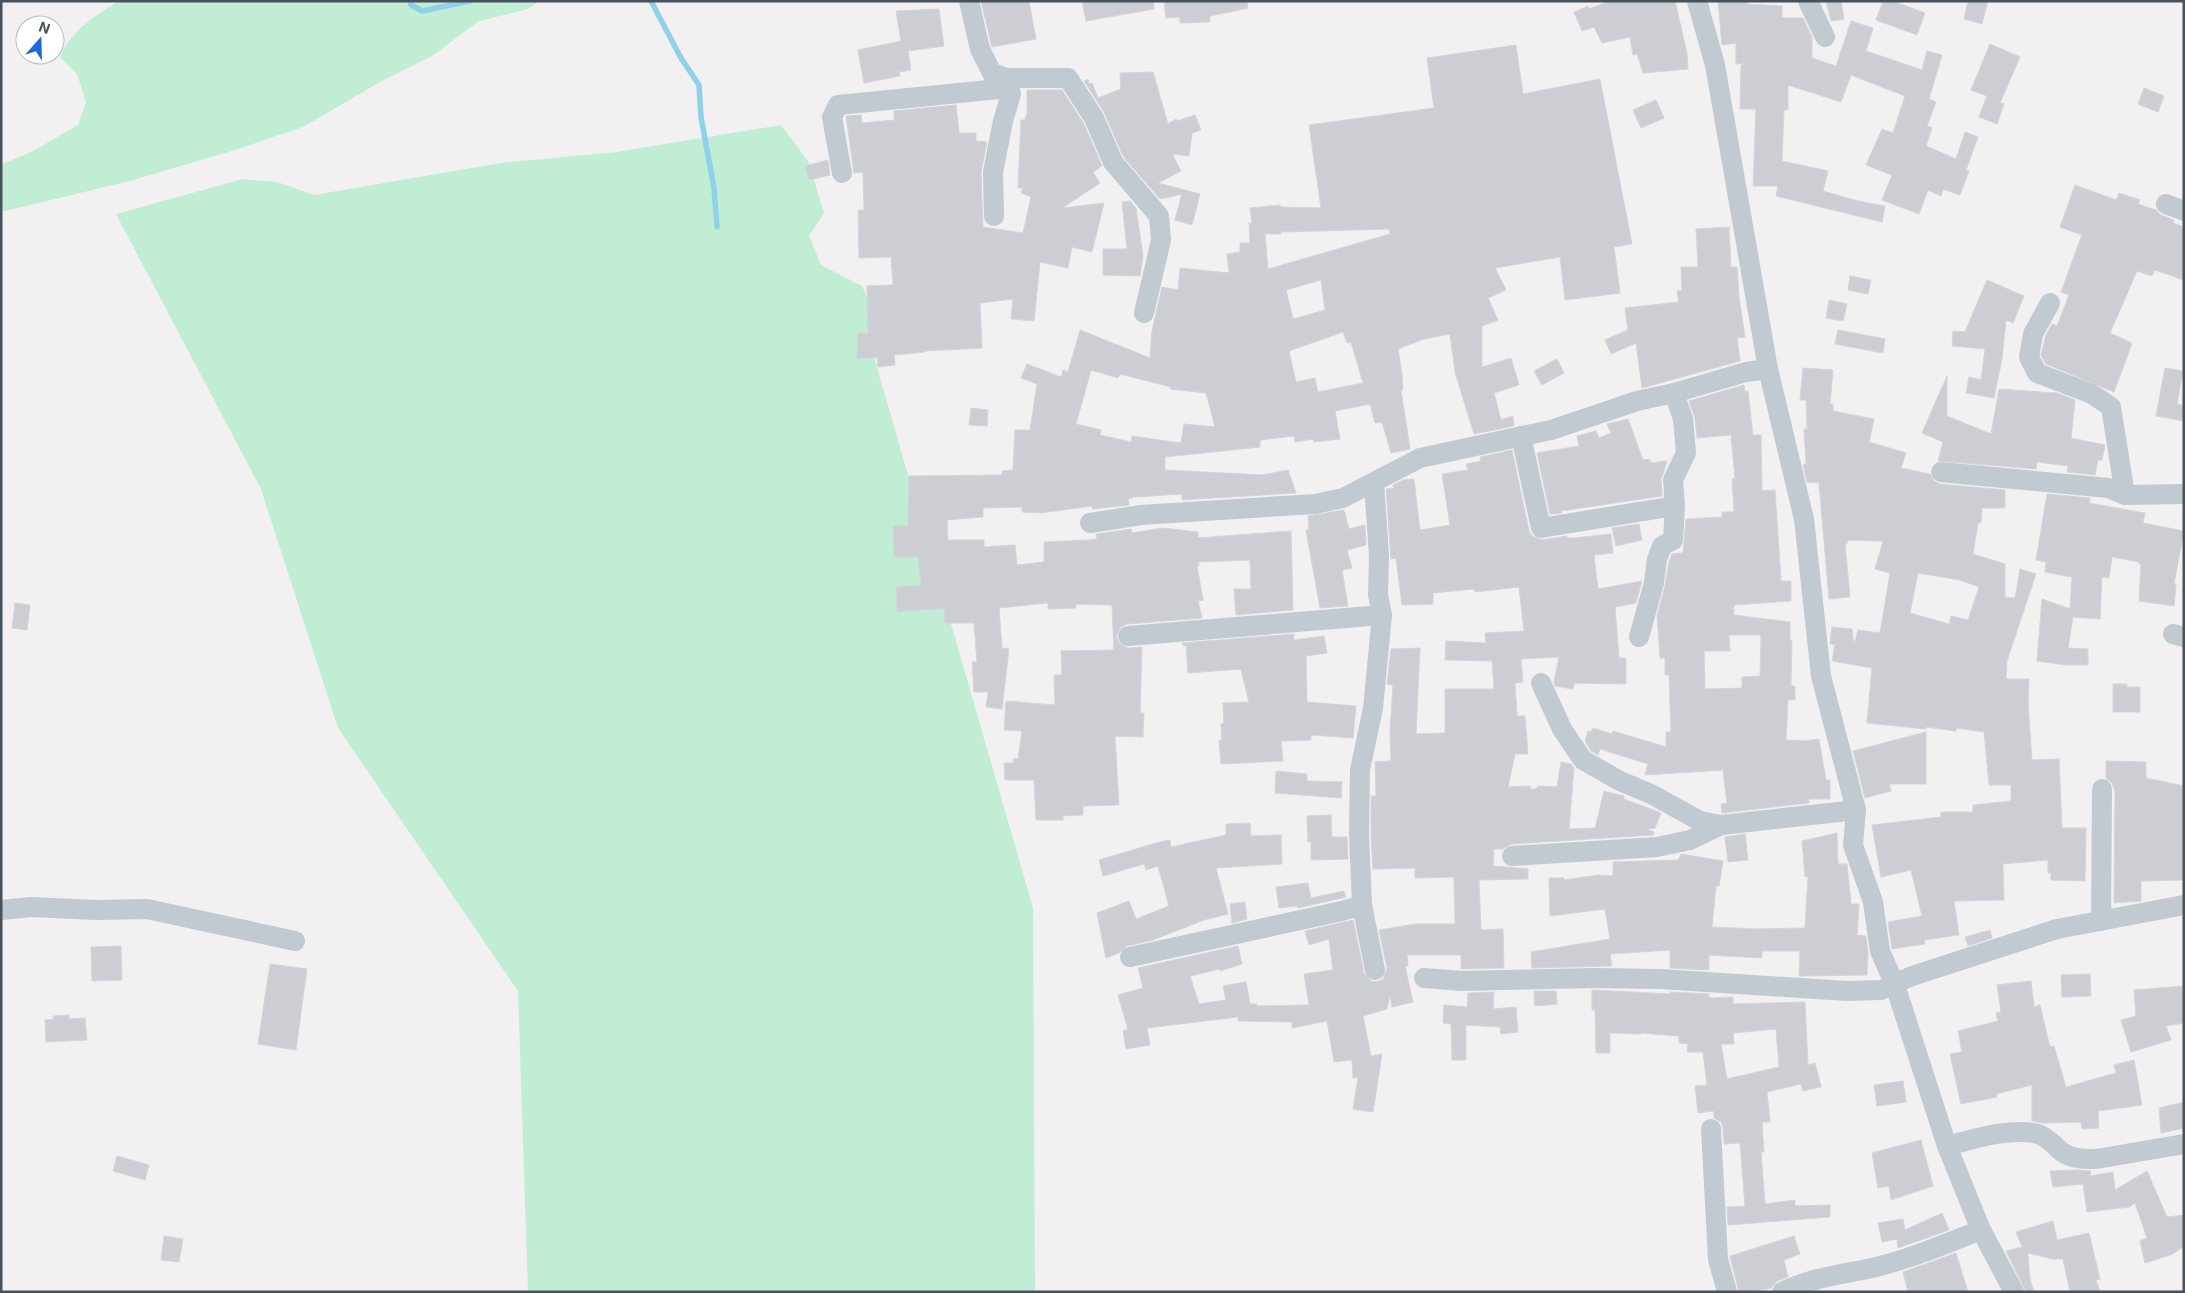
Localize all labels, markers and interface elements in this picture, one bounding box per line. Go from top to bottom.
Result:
north arrow [15,15,65,65]
text: N [37,18,53,37]

